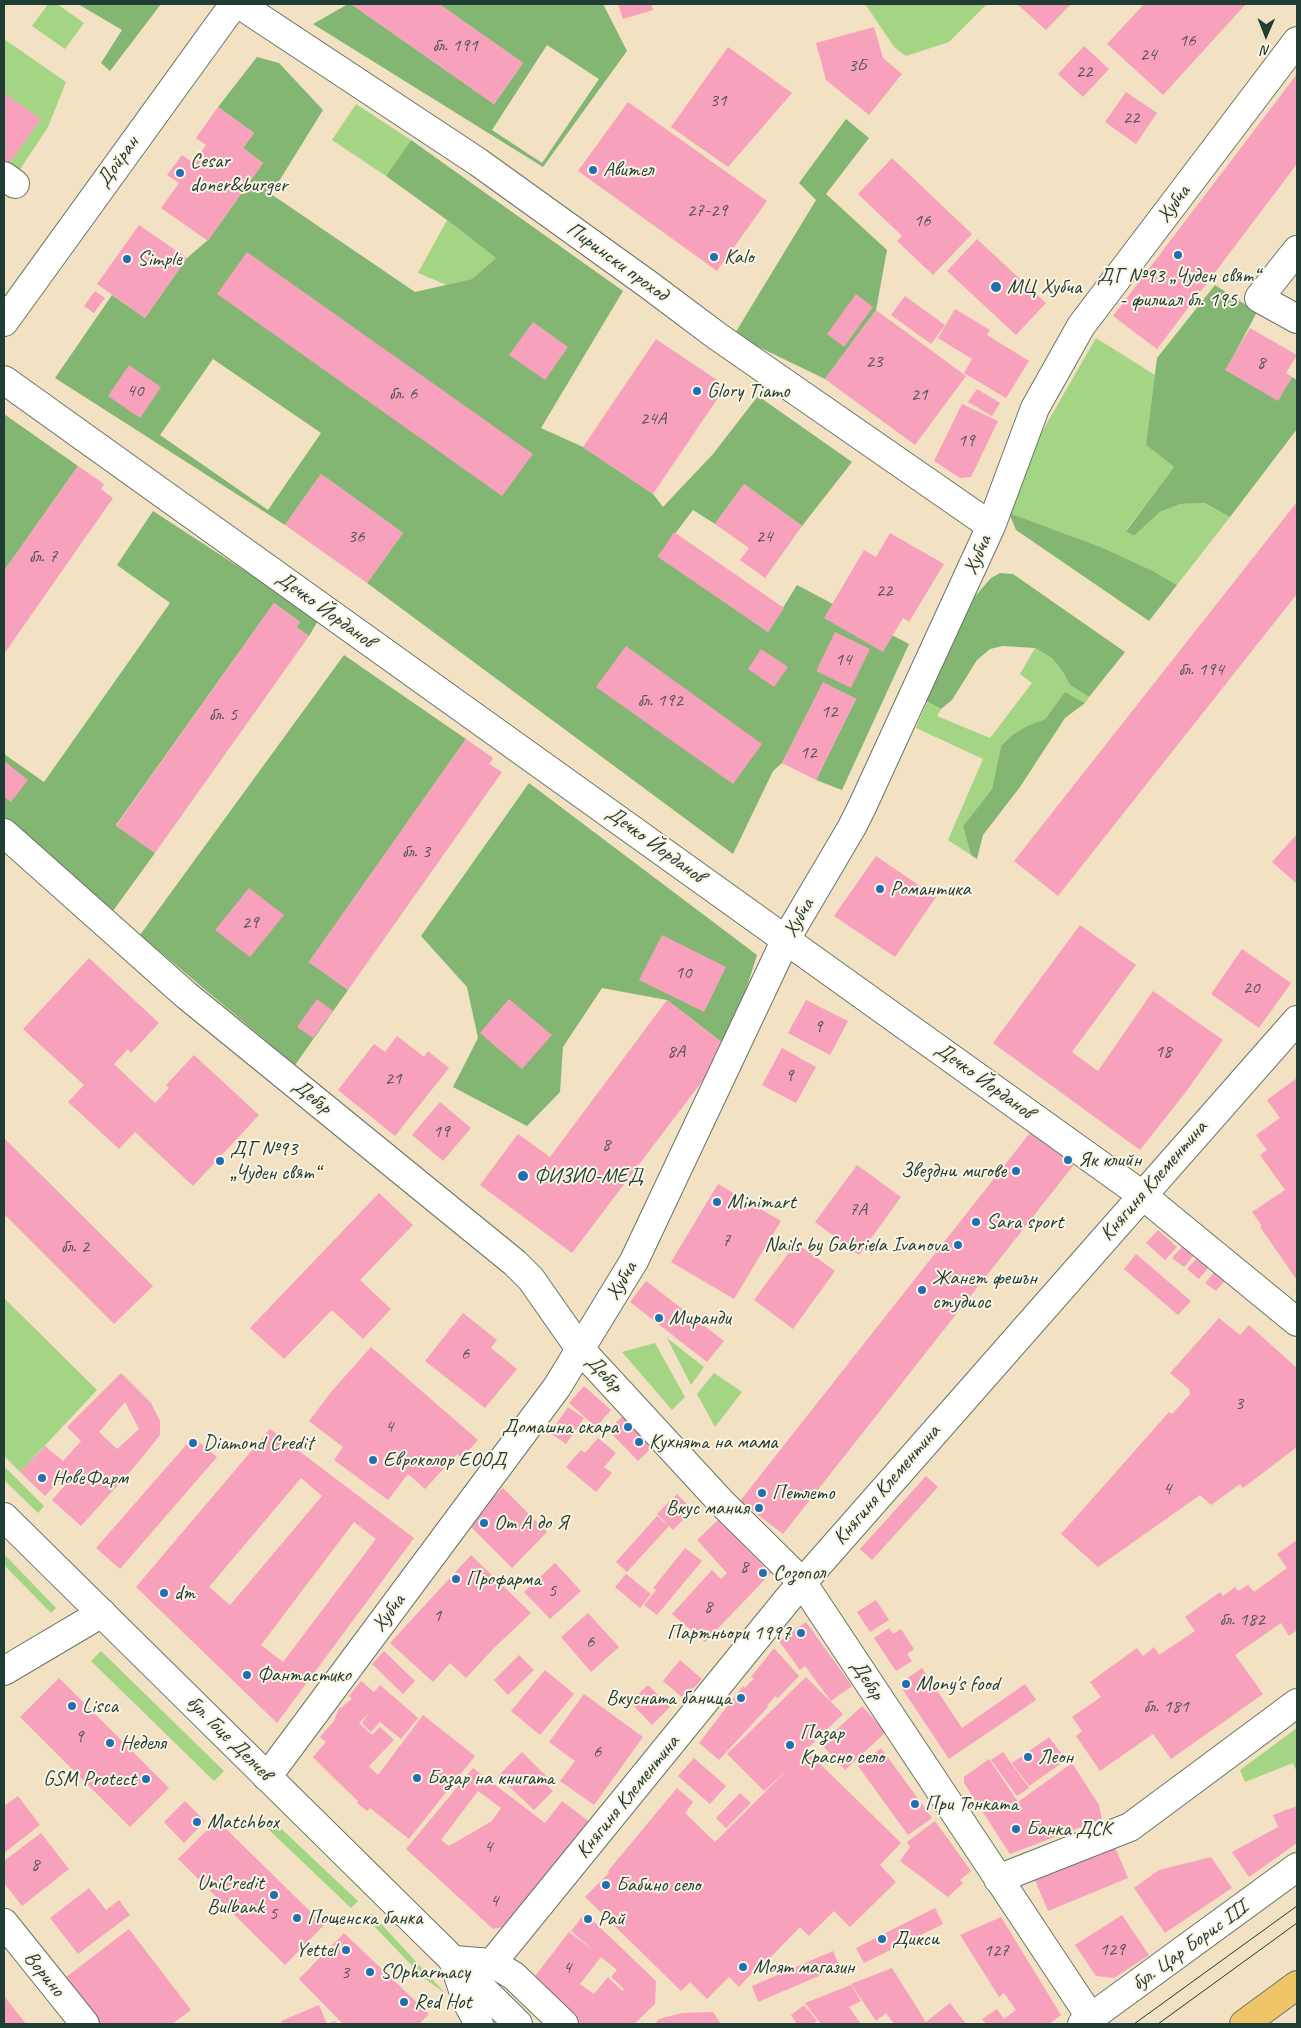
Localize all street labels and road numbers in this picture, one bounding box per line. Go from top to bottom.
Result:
street label: Дойран [91,132,145,192]
street label: Хубча [1152,180,1196,228]
street label: Пирински проход [561,217,673,307]
street label: Хубча [958,531,998,579]
street label: Дечко Йорданов [271,566,379,654]
street label: Дечко Йорданов [601,801,709,889]
street label: Хубча [778,894,820,942]
street label: Дечко Йорданов [930,1037,1038,1125]
street label: Дебър [287,1074,337,1120]
street label: Княгиня Клементина [1095,1116,1213,1246]
street label: Хубча [601,1257,643,1305]
street label: Дебър [580,1350,628,1398]
street label: Княгиня Клементина [828,1420,946,1550]
street label: Хубча [367,1589,411,1637]
street label: Дебър [845,1655,889,1705]
street label: бул. Гоце Делчев [181,1690,277,1786]
street label: Княгиня Клементина [571,1730,685,1864]
street label: бул. Цар Борис III [1127,1895,1253,1997]
street label: Ворино [18,1946,70,2002]

